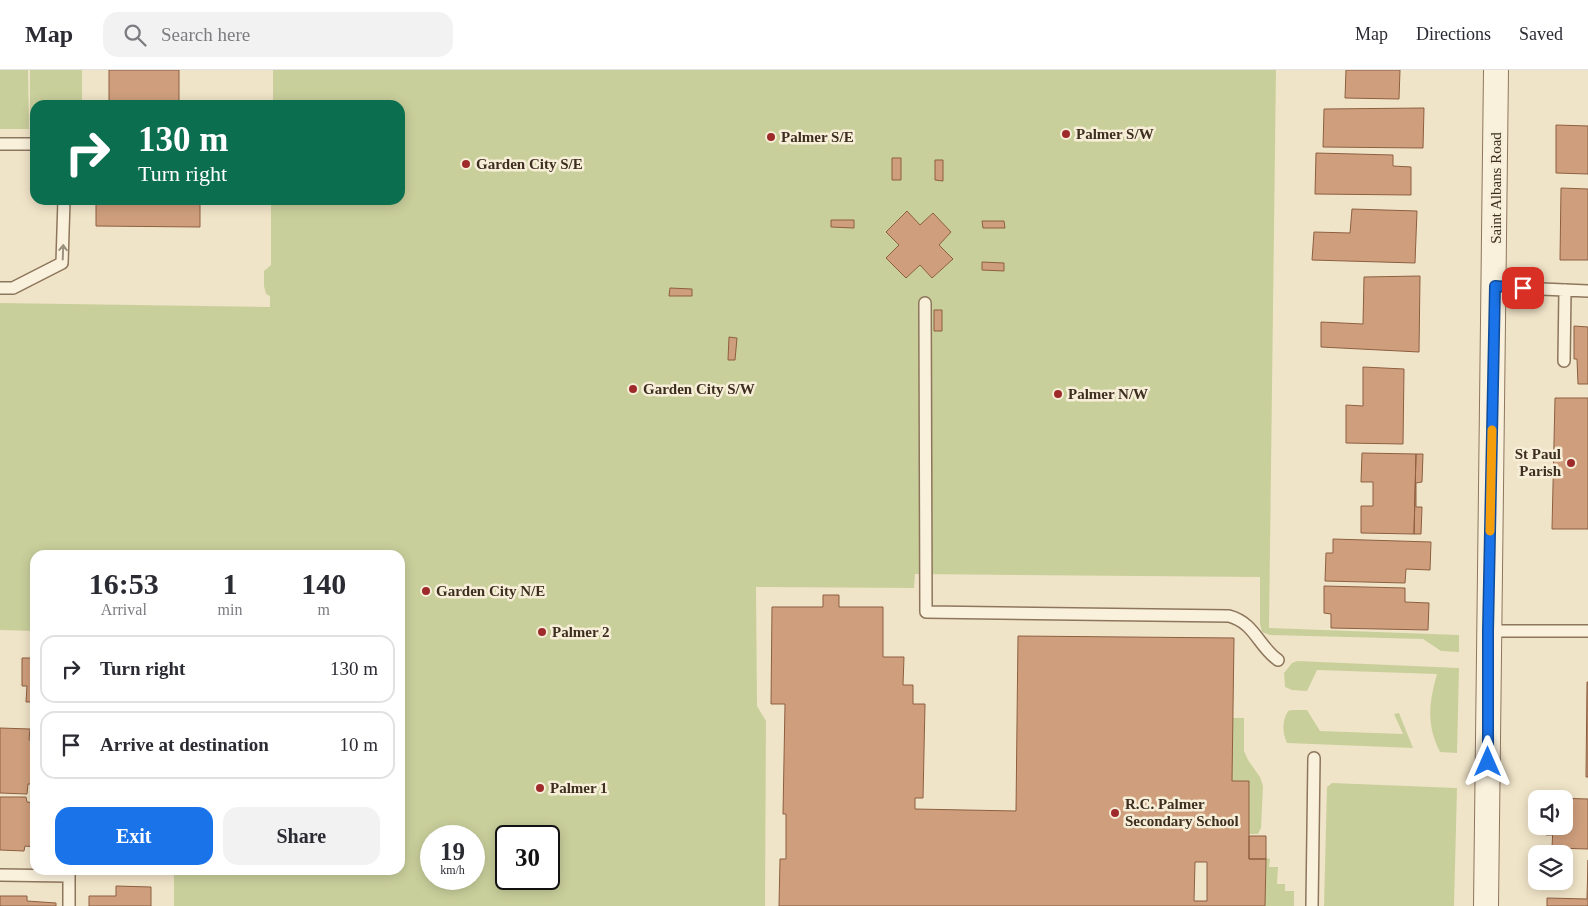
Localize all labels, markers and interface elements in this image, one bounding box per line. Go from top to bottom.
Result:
search box [103,12,453,57]
text: Map [25,21,73,47]
icon: search [121,21,149,49]
text: Search here [161,24,250,45]
text: Map [1355,24,1388,44]
text: Directions [1416,24,1491,44]
text: Saved [1519,24,1563,44]
icon: right [55,120,120,185]
text: 130 m [138,120,228,159]
place label: Palmer S/W [1076,126,1154,142]
marker: Palmer S/W [1060,128,1072,140]
place label: Palmer S/E [781,129,854,145]
marker: Palmer S/E [765,131,777,143]
street label: Saint Albans Road [1488,132,1504,244]
place label: Garden City S/E [476,156,583,172]
marker: Garden City S/E [460,158,472,170]
text: Turn right [138,161,227,186]
one-way arrow [58,244,67,260]
pin [1502,267,1544,309]
icon: arrive [1509,274,1537,302]
place label: Garden City S/W [643,381,755,397]
marker: Garden City S/W [627,383,639,395]
place label: Palmer N/W [1068,386,1148,402]
marker: Palmer N/W [1052,388,1064,400]
place label: St Paul Parish [1515,446,1562,479]
marker: St Paul Parish [1565,457,1577,469]
text: 16:53 [89,567,159,600]
text: 1 [222,567,237,600]
text: 140 [301,567,346,600]
place label: Garden City N/E [436,583,545,599]
marker: Garden City N/E [420,585,432,597]
text: Arrival [101,601,147,618]
text: min [218,601,242,618]
text: m [317,601,330,618]
place label: Palmer 2 [552,624,610,640]
marker: Palmer 2 [536,626,548,638]
icon: right [57,655,85,683]
text: Turn right [100,658,185,679]
text: 130 m [330,658,378,679]
icon: arrive [57,731,85,759]
text: Arrive at destination [100,734,269,755]
text: 10 m [339,734,378,755]
position arrow [1461,735,1513,787]
place label: Palmer 1 [550,780,608,796]
marker: Palmer 1 [534,782,546,794]
map controls [1528,790,1573,890]
button: sound [1528,790,1573,835]
place label: R.C. Palmer Secondary School [1125,796,1239,829]
button: Exit [55,807,213,865]
button: Share [223,807,380,865]
marker: R.C. Palmer Secondary School [1109,807,1121,819]
speed limit sign: 30 [495,825,560,890]
text: 19 [440,838,465,865]
button: layers [1528,845,1573,890]
text: km/h [440,863,465,877]

